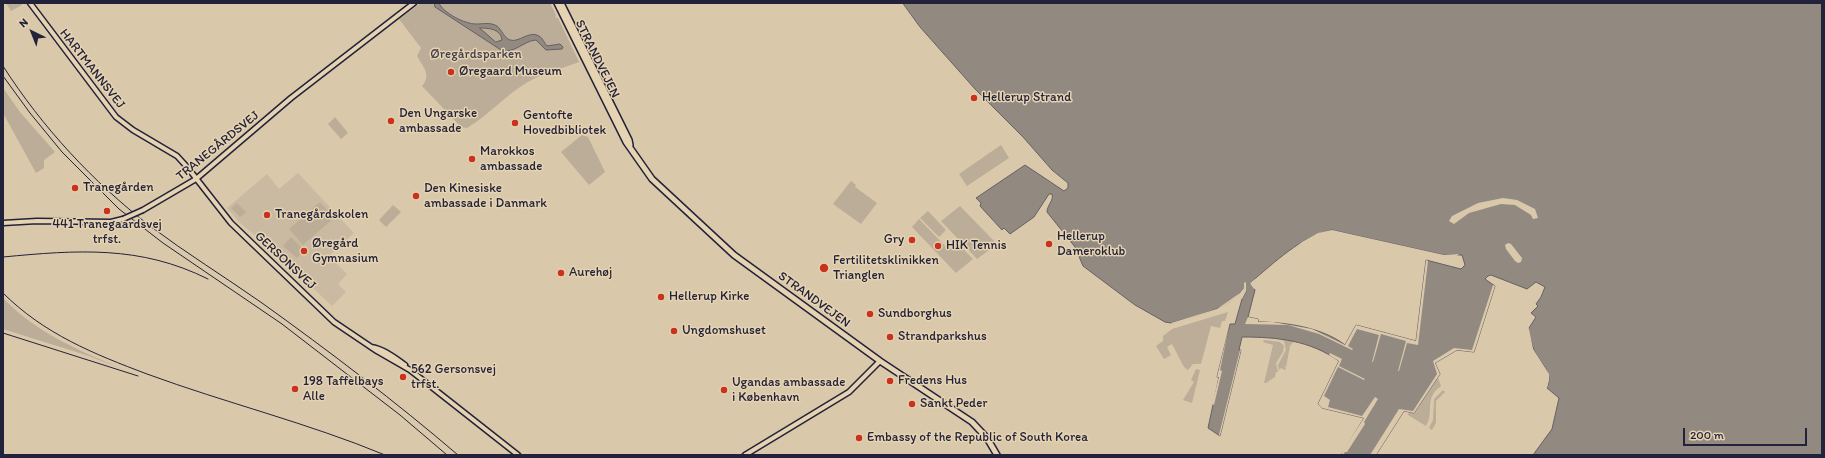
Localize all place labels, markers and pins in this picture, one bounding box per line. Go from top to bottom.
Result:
place label: Øregaard Museum [459,64,562,80]
marker: Øregaard Museum [446,67,456,77]
place label: Hellerup Strand [982,90,1071,106]
marker: Hellerup Strand [969,93,979,103]
place label: Den Ungarske ambassade [399,106,477,137]
place label: Gentofte Hovedbibliotek [523,108,606,139]
marker: Den Ungarske ambassade [386,116,396,126]
marker: Gentofte Hovedbibliotek [510,118,520,128]
place label: Marokkos ambassade [480,144,542,175]
marker: Marokkos ambassade [467,154,477,164]
place label: Tranegården [83,180,154,196]
place label: Den Kinesiske ambassade i Danmark [424,181,547,212]
marker: Tranegården [70,183,80,193]
marker: Den Kinesiske ambassade i Danmark [411,191,421,201]
marker: 441 Tranegaardsvej trfst. [102,206,112,216]
place label: Tranegårdskolen [275,207,368,223]
marker: Tranegårdskolen [262,210,272,220]
place label: 441 Tranegaardsvej trfst. [52,217,162,248]
place label: Hellerup Dameroklub [1057,229,1125,260]
place label: Gry [884,232,904,248]
marker: Gry [907,235,917,245]
place label: Øregård Gymnasium [312,236,378,267]
place label: HIK Tennis [946,238,1007,254]
marker: Hellerup Dameroklub [1044,239,1054,249]
marker: HIK Tennis [933,241,943,251]
marker: Øregård Gymnasium [299,246,309,256]
place label: Fertilitetsklinikken Trianglen [833,253,939,284]
marker: Fertilitetsklinikken Trianglen [818,262,830,274]
place label: Aurehøj [569,265,612,281]
marker: Aurehøj [556,268,566,278]
place label: Hellerup Kirke [669,289,750,305]
marker: Hellerup Kirke [656,292,666,302]
place label: Sundborghus [878,306,952,322]
marker: Sundborghus [865,309,875,319]
place label: Ungdomshuset [682,323,766,339]
marker: Ungdomshuset [669,326,679,336]
place label: Strandparkshus [898,329,987,345]
marker: Strandparkshus [885,332,895,342]
place label: 562 Gersonsvej trfst. [411,362,496,393]
marker: 562 Gersonsvej trfst. [398,372,408,382]
place label: Fredens Hus [898,373,967,389]
place label: 198 Taffelbays Alle [303,374,383,405]
place label: Ugandas ambassade i København [732,375,845,406]
marker: Fredens Hus [885,376,895,386]
marker: 198 Taffelbays Alle [290,384,300,394]
marker: Ugandas ambassade i København [719,385,729,395]
place label: Sankt Peder [920,396,987,412]
marker: Sankt Peder [907,399,917,409]
place label: Embassy of the Republic of South Korea [867,430,1088,446]
marker: Embassy of the Republic of South Korea [854,433,864,443]

